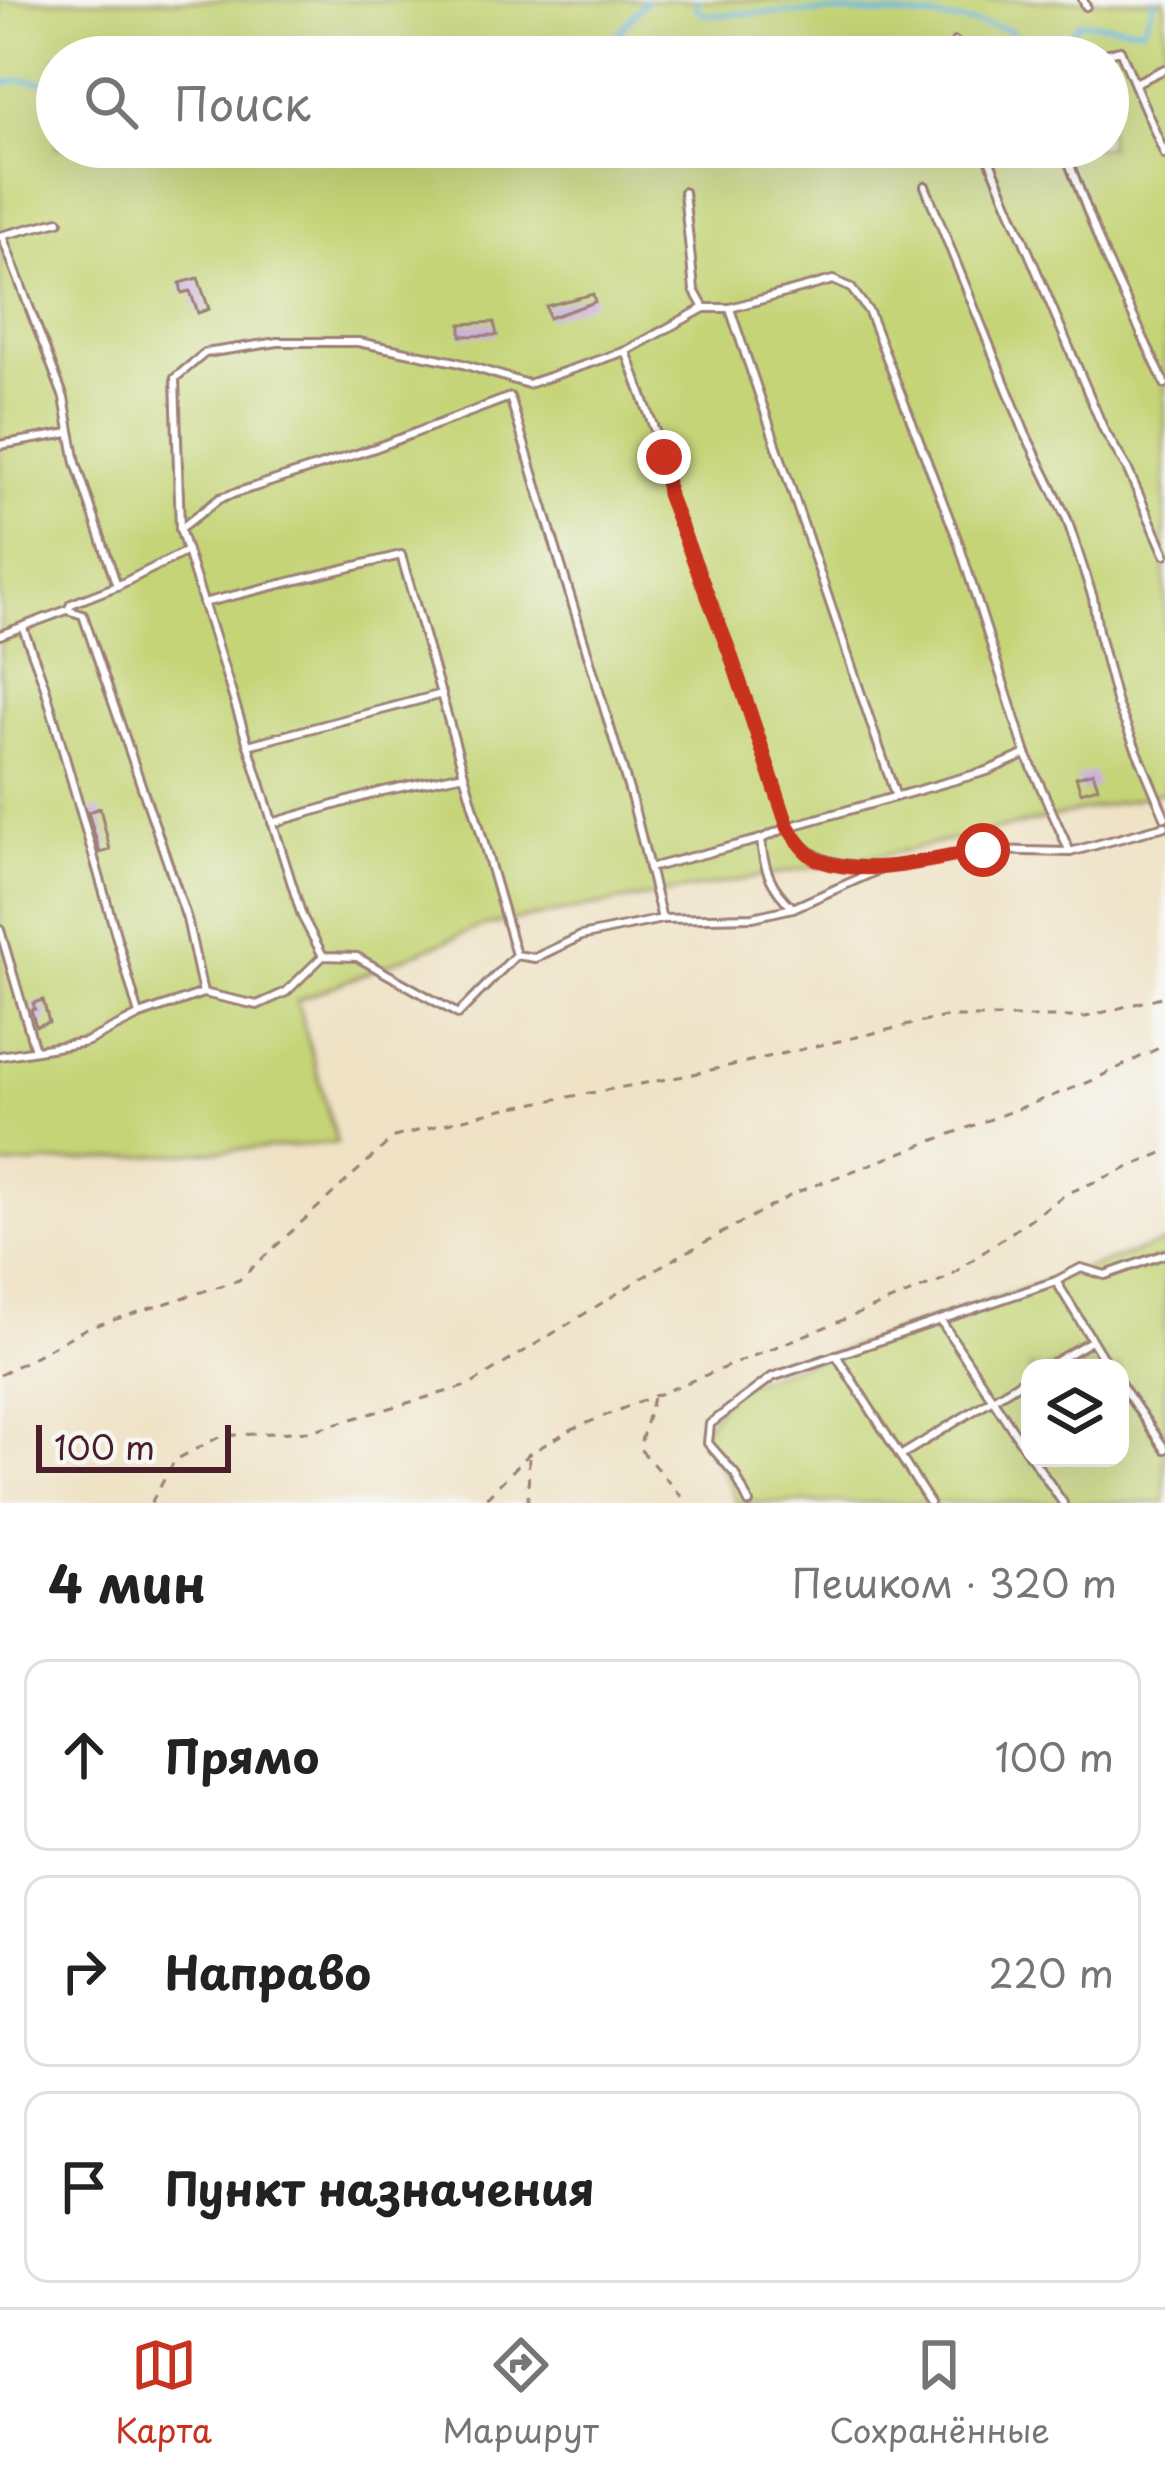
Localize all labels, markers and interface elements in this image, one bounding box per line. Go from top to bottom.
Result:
search box [36,36,1129,168]
text: Поиск [174,68,311,136]
icon: search [78,69,144,135]
route end [637,430,691,484]
route start [956,823,1010,877]
map controls [1021,1359,1129,1467]
button: layers [1021,1359,1129,1467]
scale bar [36,1419,231,1472]
text: 100 m [54,1421,155,1471]
text: 4 мин [48,1543,206,1620]
text: Пешком · 320 m [792,1552,1117,1611]
text: Прямо [165,1721,319,1789]
icon: ahead [51,1722,117,1788]
text: 100 m [995,1726,1114,1785]
text: Направо [165,1937,371,2005]
icon: right [51,1938,117,2004]
text: 220 m [989,1942,1114,2001]
text: Пункт назначения [165,2153,595,2221]
icon: arrive [51,2154,117,2220]
tab: Карта [115,2332,212,2454]
tab: Маршрут [443,2332,599,2454]
tab: Сохранённые [829,2332,1050,2454]

